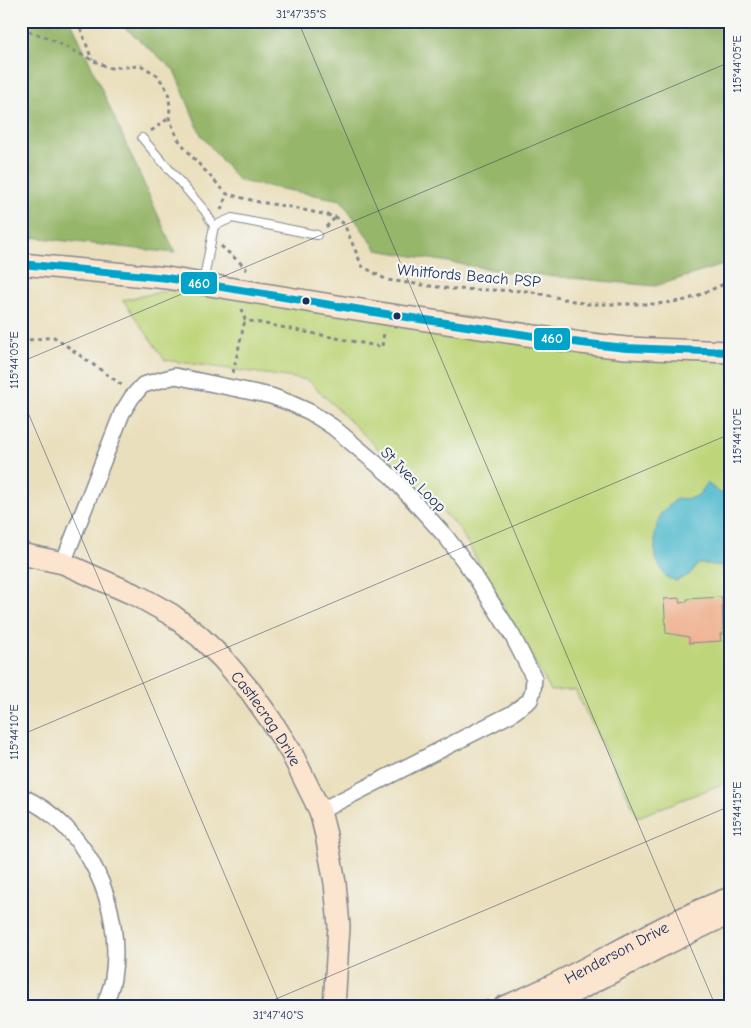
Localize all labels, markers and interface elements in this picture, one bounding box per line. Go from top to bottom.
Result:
text: 31°47'35"S [276,7,326,21]
text: 115°44'05"E [730,35,744,93]
street label: Whitfords Beach PSP [396,261,542,291]
line badge: 460 [180,271,218,295]
text: 460 [188,275,210,292]
unlabelled marker [301,296,311,306]
unlabelled marker [392,311,402,321]
line badge: 460 [533,327,571,351]
text: 460 [541,330,563,347]
text: 115°44'05"E [7,331,21,389]
text: 115°44'10"E [730,408,744,464]
street label: St Ives Loop [377,443,450,516]
street label: Castlecrag Drive [227,668,304,769]
text: 115°44'10"E [7,704,21,760]
text: 115°44'15"E [730,782,744,836]
street label: Henderson Drive [562,918,672,988]
text: 31°47'40"S [253,1008,304,1022]

